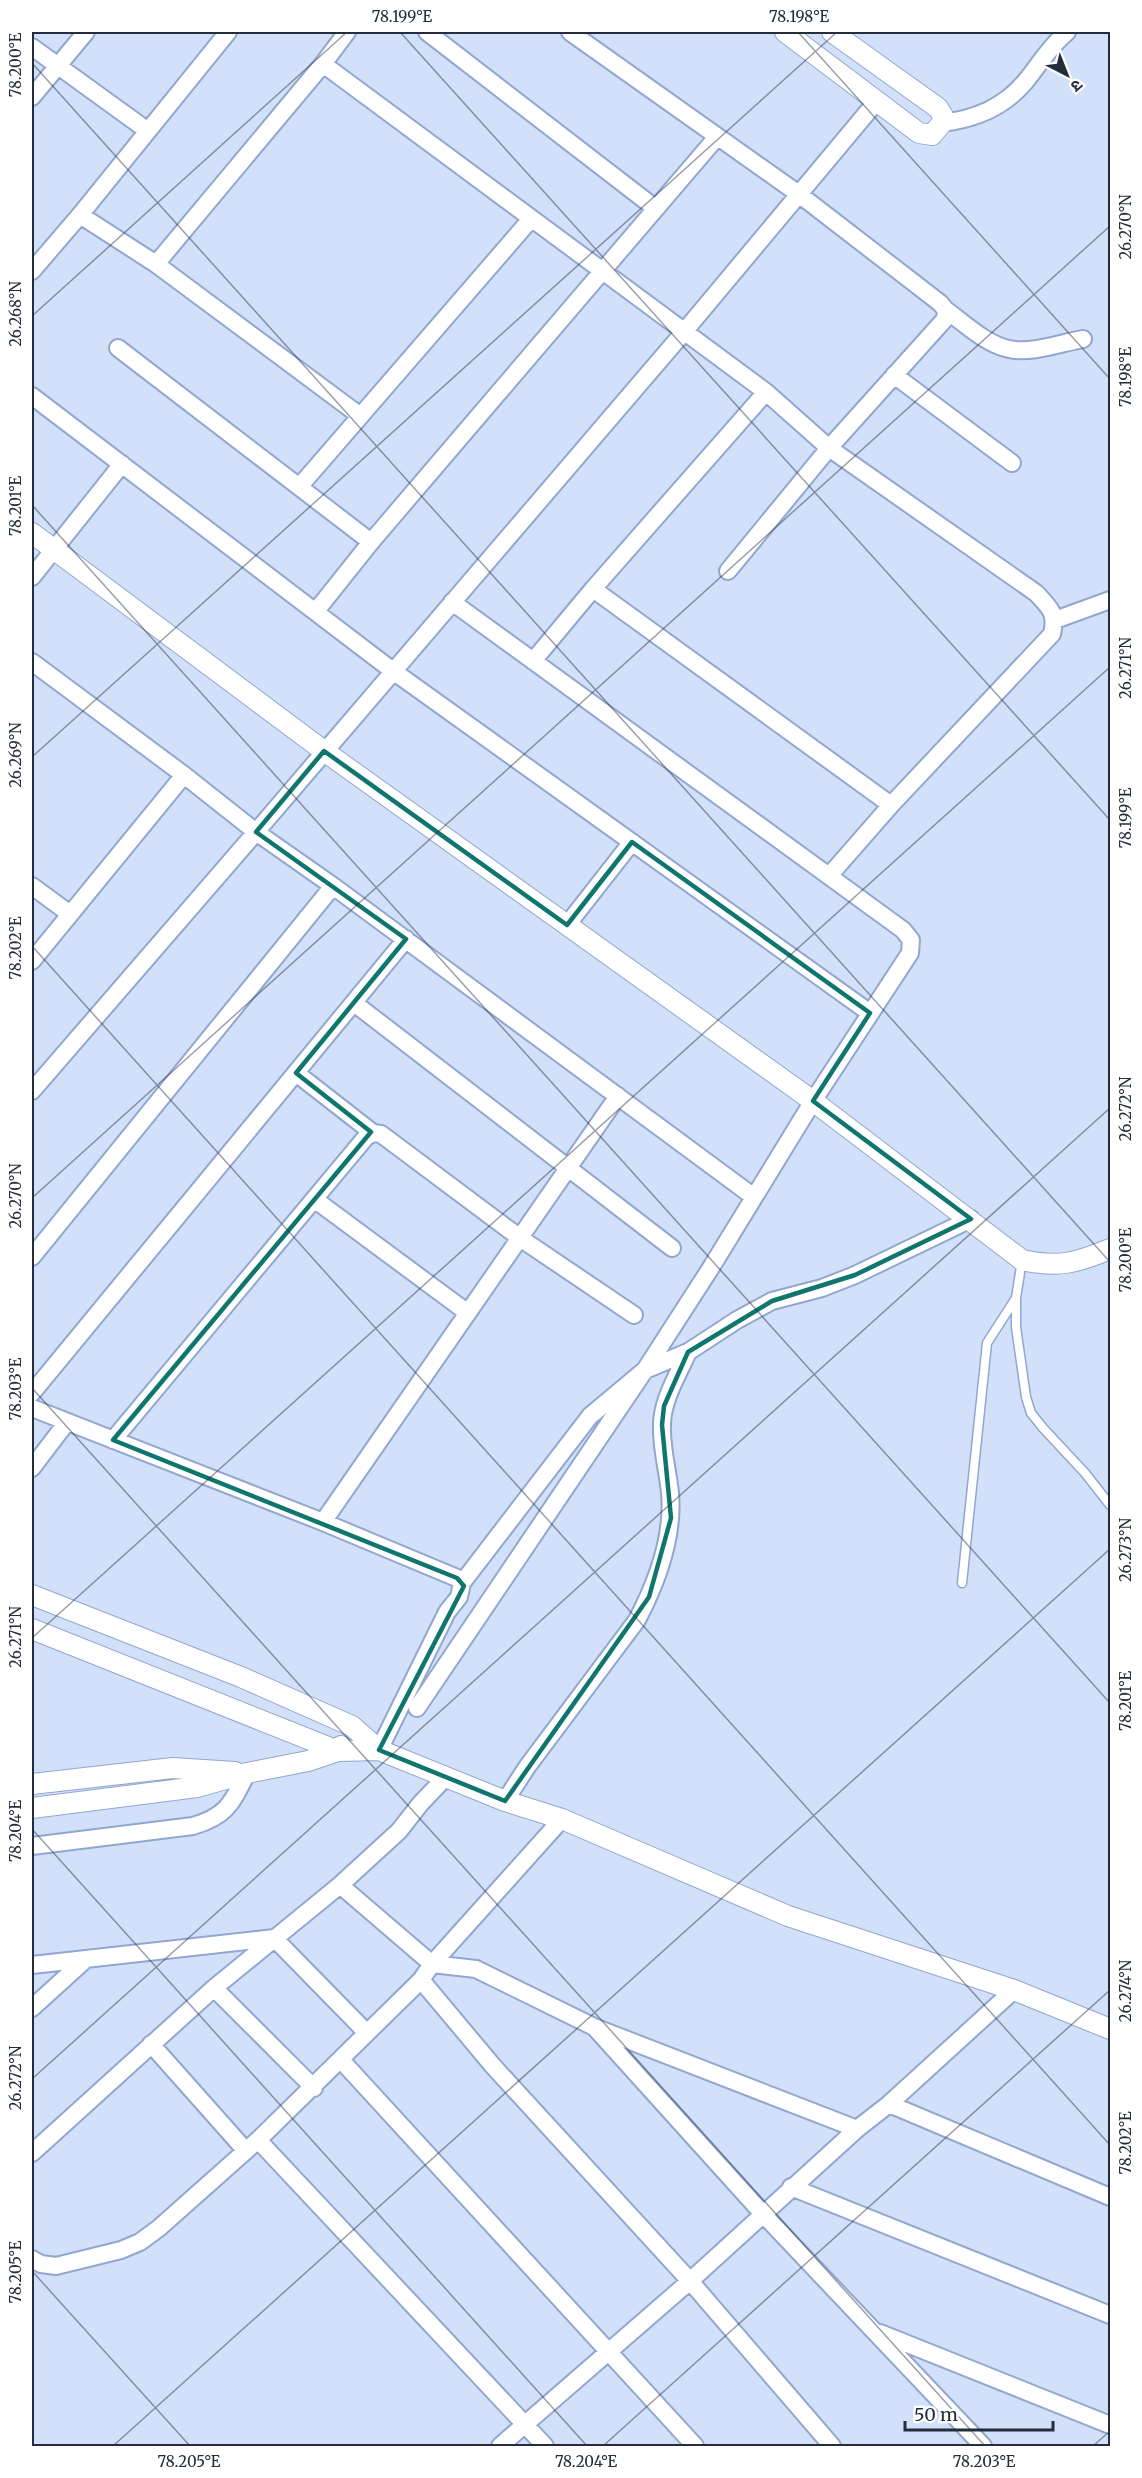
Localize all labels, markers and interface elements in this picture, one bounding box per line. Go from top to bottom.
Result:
text: 78.199°E [372,7,433,26]
text: 78.198°E [769,7,829,26]
text: 78.200°E [6,32,25,97]
north arrow [1037,45,1097,105]
text: उ [1066,76,1087,97]
text: 26.270°N [1116,194,1135,260]
text: 26.268°N [6,281,25,347]
text: 78.198°E [1116,347,1135,407]
text: 78.201°E [6,475,25,536]
text: 26.271°N [1116,637,1135,699]
text: 26.269°N [6,722,25,788]
text: 78.199°E [1116,787,1135,848]
text: 78.202°E [6,916,25,979]
text: 26.272°N [1116,1076,1135,1141]
text: 26.270°N [6,1163,25,1229]
text: 78.200°E [1116,1227,1135,1292]
text: 78.203°E [6,1357,25,1420]
text: 26.273°N [1116,1518,1135,1582]
text: 26.271°N [6,1606,25,1668]
text: 78.201°E [1116,1670,1135,1731]
text: 78.204°E [6,1799,25,1862]
text: 26.274°N [1116,1959,1135,2022]
text: 26.272°N [6,2045,25,2110]
text: 78.202°E [1116,2111,1135,2174]
text: 78.205°E [6,2240,25,2303]
scale bar [905,2394,1054,2432]
text: 50 m [914,2403,958,2426]
text: 78.205°E [158,2452,221,2471]
text: 78.204°E [555,2452,618,2471]
text: 78.203°E [953,2452,1016,2471]

